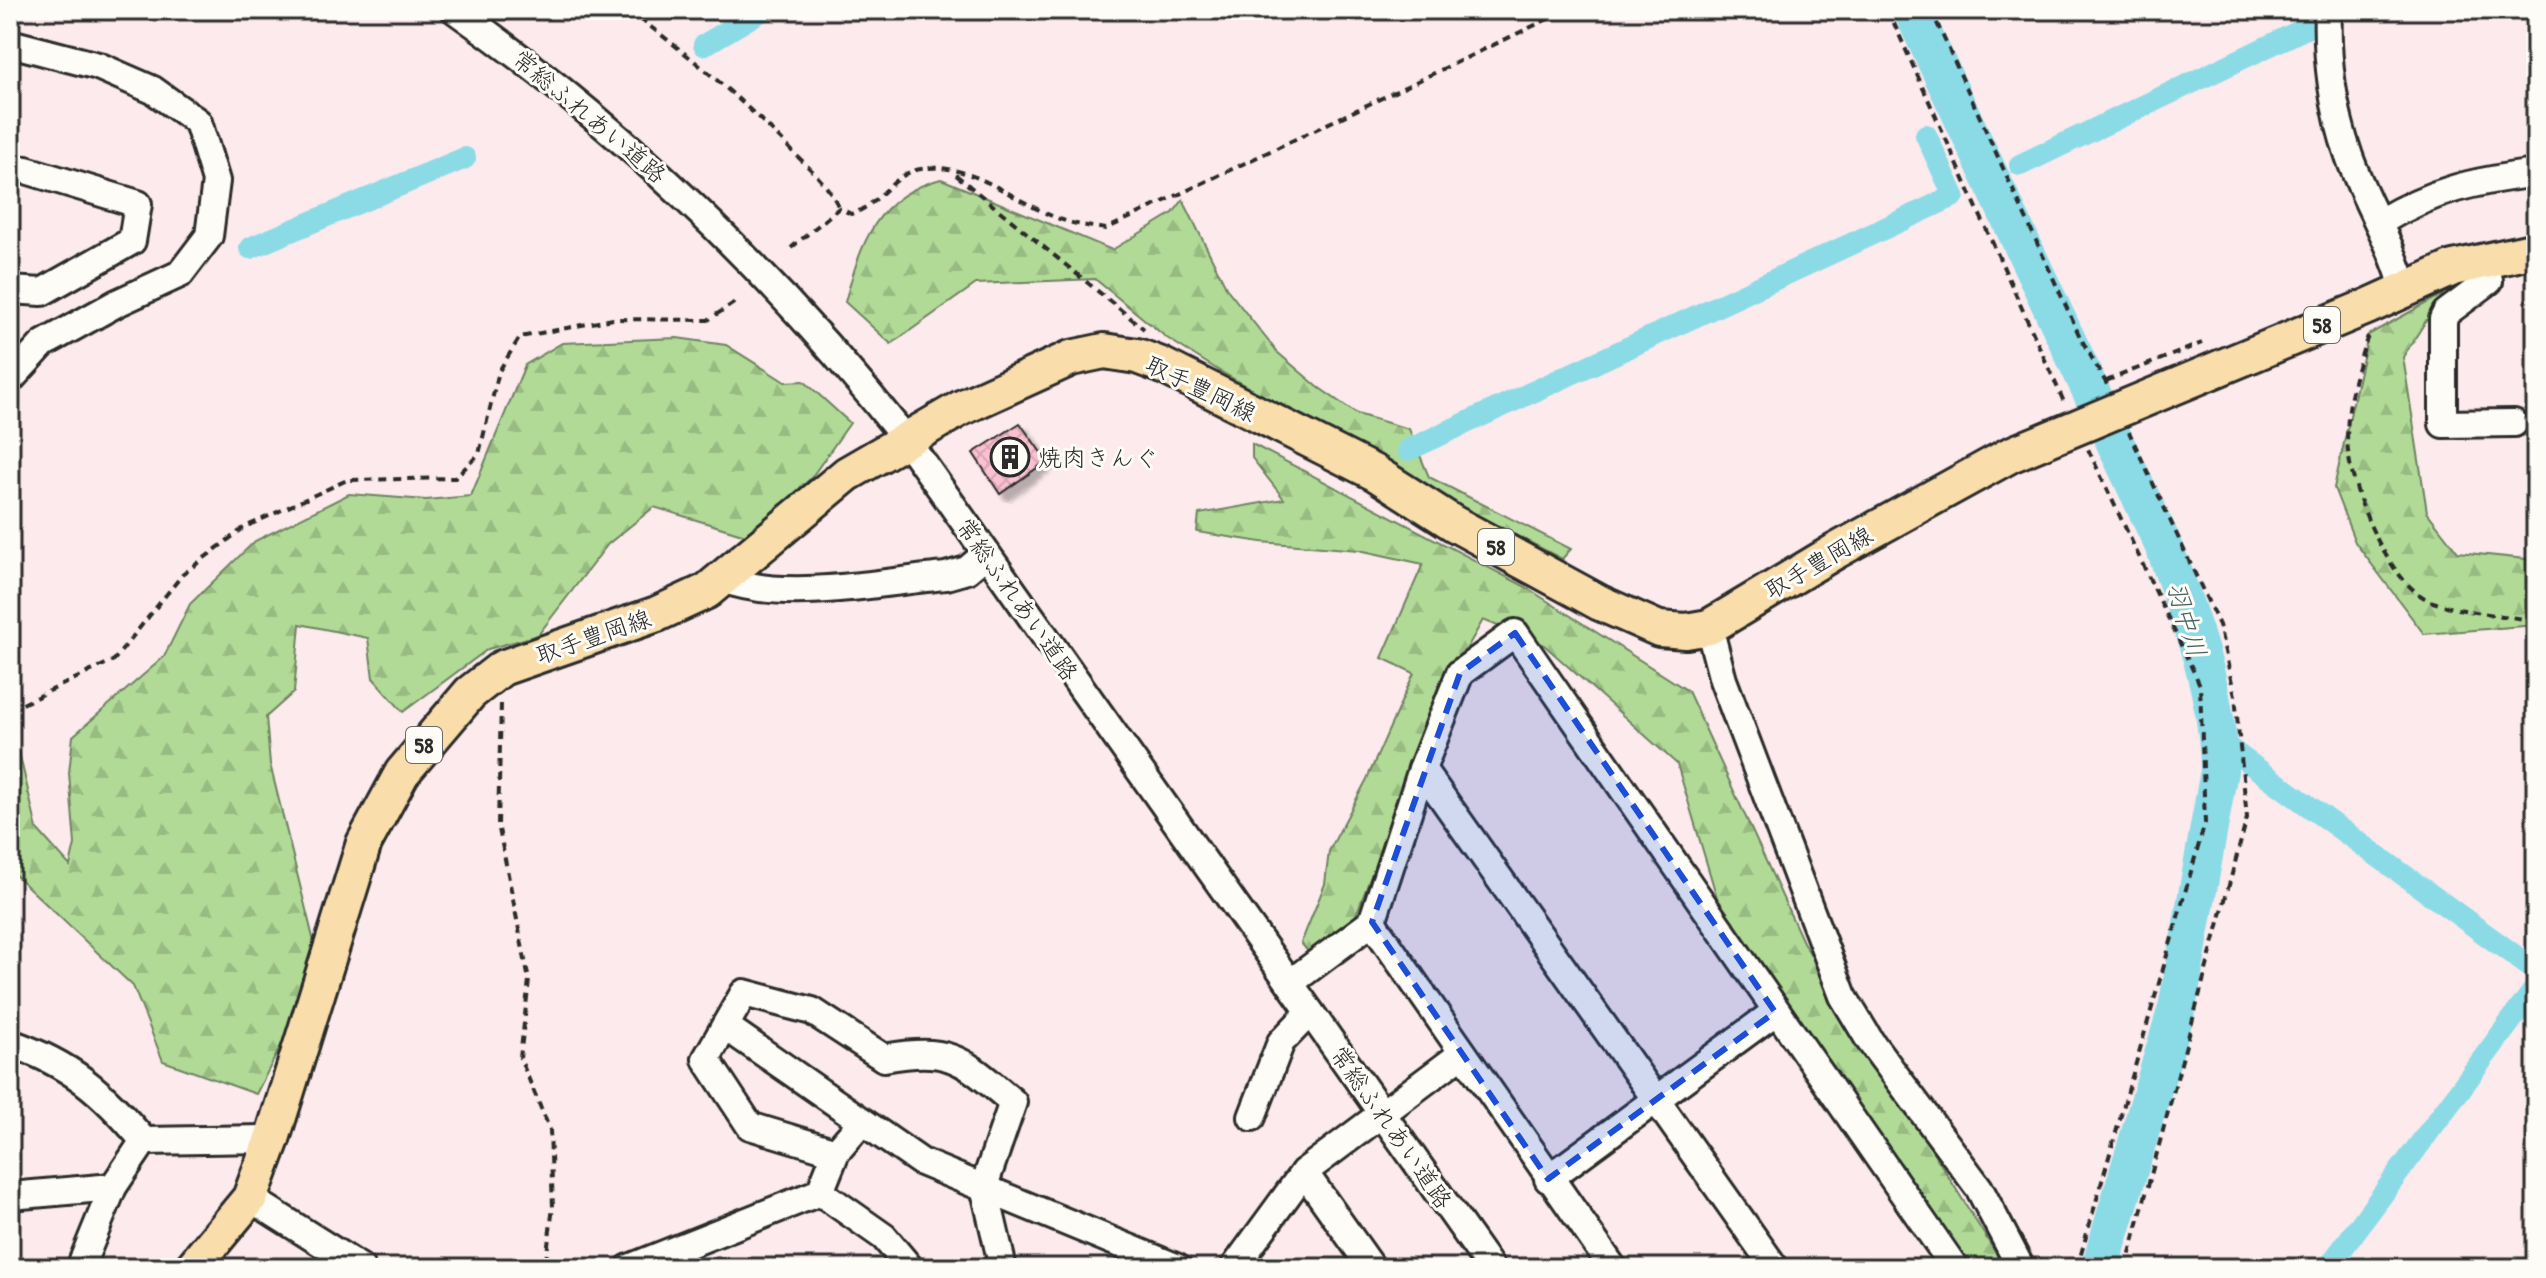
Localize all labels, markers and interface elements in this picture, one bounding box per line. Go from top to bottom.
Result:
street label: 常総ふれあい道路 [506,42,674,190]
road number: 58 [2304,307,2340,343]
street label: 取手豊岡線 [1140,347,1262,429]
building icon: 焼肉きんぐ [989,436,1031,478]
place label: 焼肉きんぐ [1038,441,1158,473]
street label: 常総ふれあい道路 [950,511,1086,687]
street label: 取手豊岡線 [1758,518,1878,606]
road number: 58 [1478,529,1514,565]
water label: 羽中川 [2159,577,2215,661]
street label: 取手豊岡線 [531,601,655,671]
road number: 58 [406,727,442,763]
street label: 常総ふれあい道路 [1324,1039,1460,1215]

